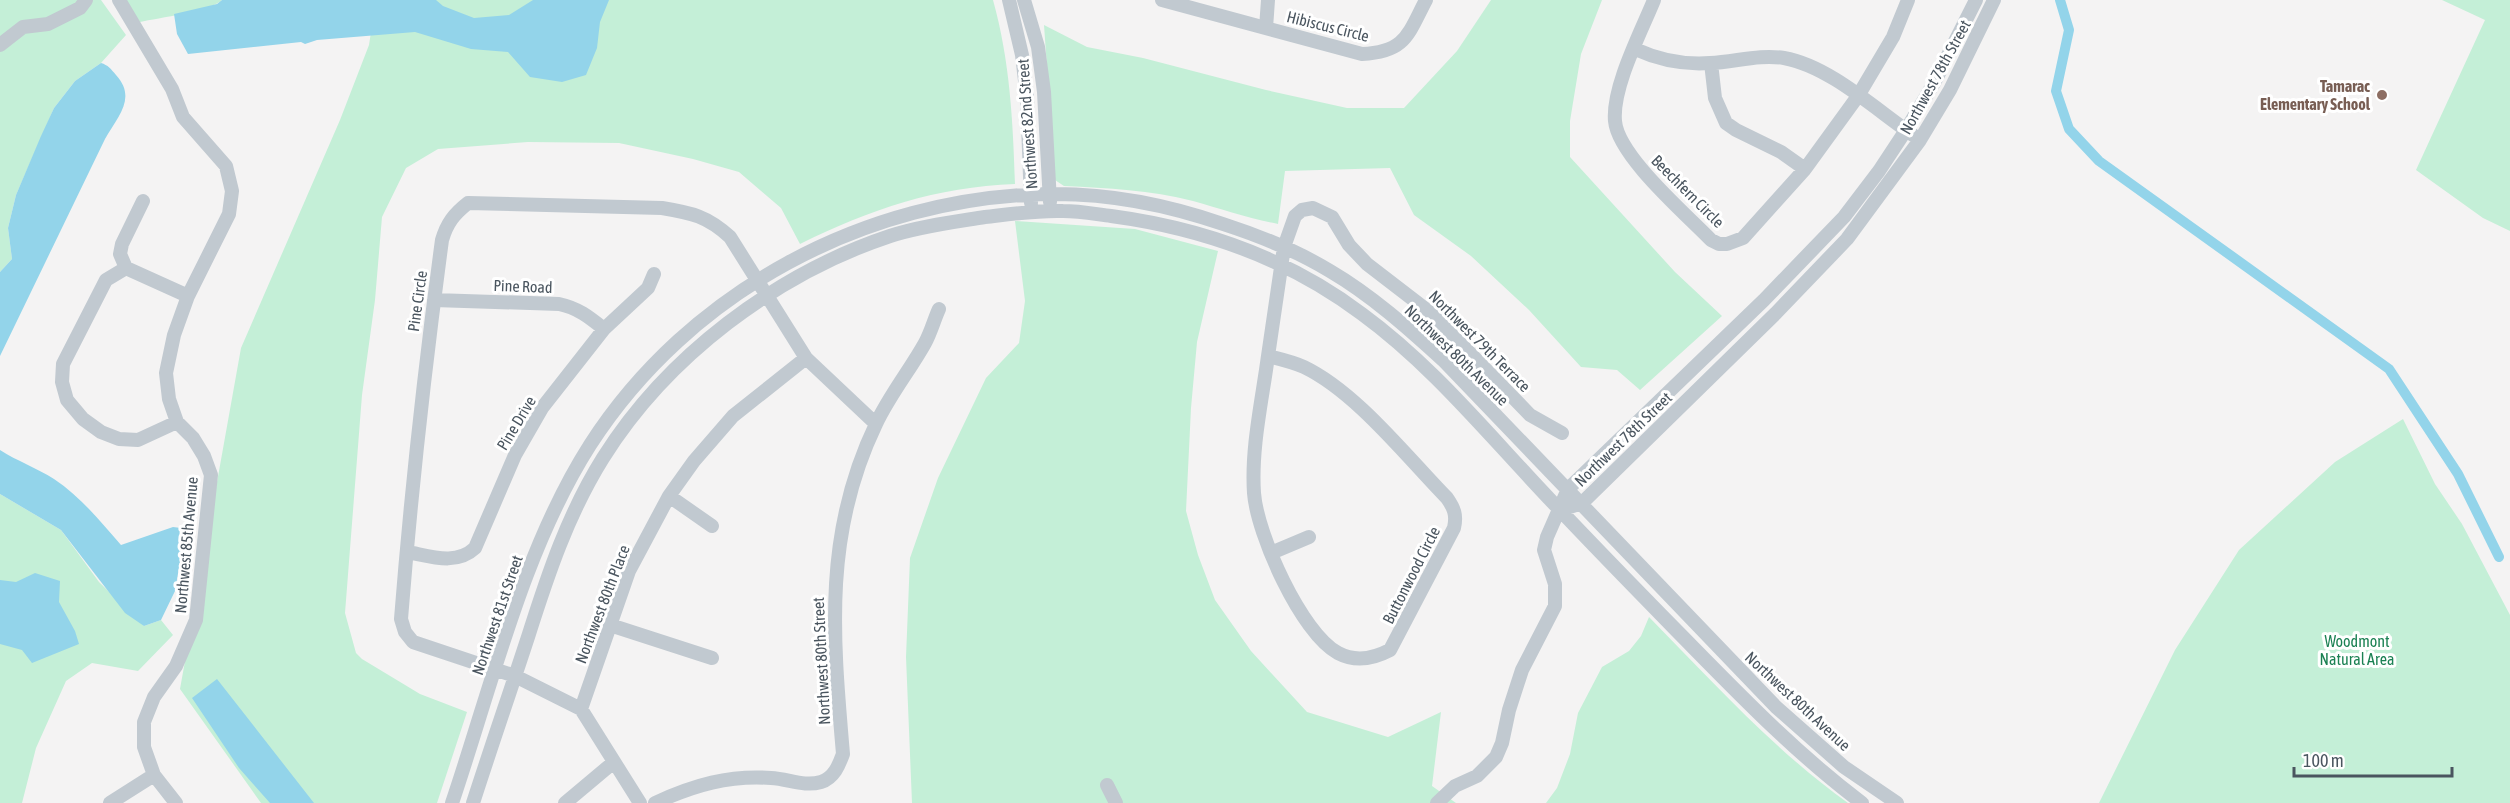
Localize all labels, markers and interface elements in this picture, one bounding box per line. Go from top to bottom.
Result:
street label: Hibiscus Circle [1285,7,1371,45]
street label: Northwest 78th Street [1896,16,1974,137]
street label: Northwest 82nd Street [1013,58,1041,190]
place label: Tamarac Elementary School [2260,77,2371,113]
marker: Tamarac Elementary School [2375,88,2389,102]
street label: Beechfern Circle [1648,151,1728,231]
street label: Pine Circle [404,269,430,333]
street label: Pine Road [493,276,553,296]
street label: Northwest 79th Terrace [1426,287,1534,395]
street label: Northwest 80th Avenue [1402,301,1512,409]
street label: Northwest 78th Street [1571,388,1675,490]
street label: Pine Drive [493,393,539,453]
street label: Northwest 85th Avenue [171,476,201,614]
street label: Buttonwood Circle [1379,523,1443,627]
street label: Northwest 80th Place [571,542,633,666]
street label: Northwest 81st Street [468,552,526,677]
street label: Northwest 80th Street [809,596,833,725]
park label: Woodmont Natural Area [2320,632,2394,668]
street label: Northwest 80th Avenue [1742,648,1854,754]
scale bar [2294,740,2452,778]
text: 100 m [2303,750,2344,771]

